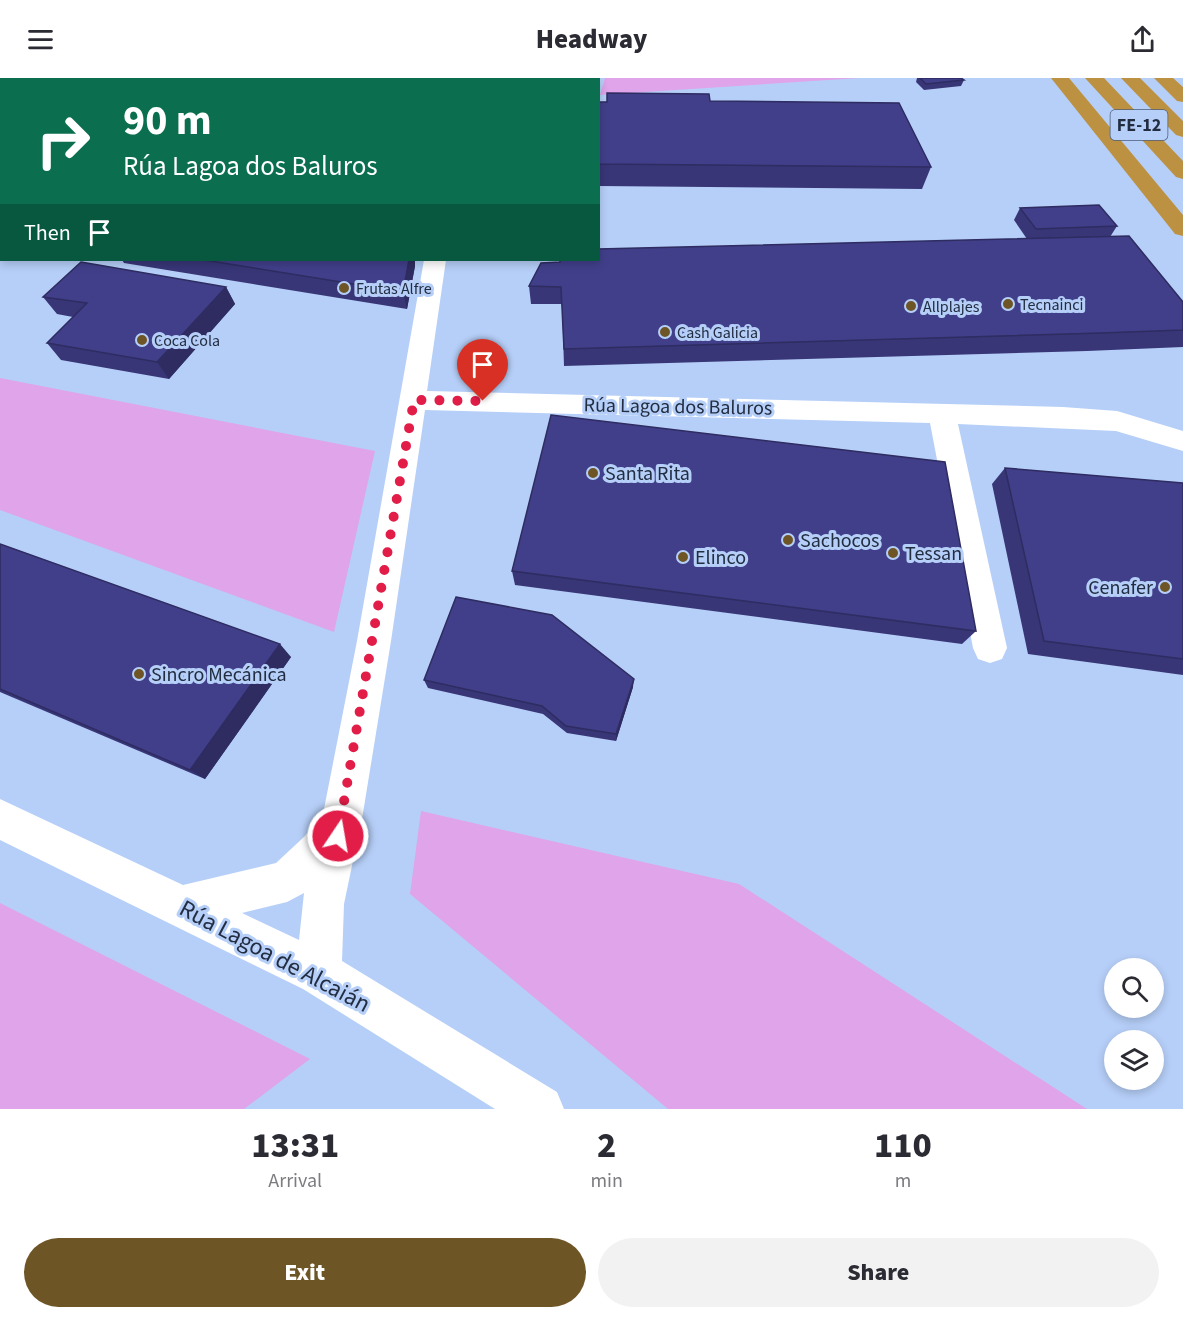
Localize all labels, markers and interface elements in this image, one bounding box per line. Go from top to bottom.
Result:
text: Headway [536,20,647,59]
icon: menu [24,23,57,56]
icon: share [1126,23,1159,56]
text: 90 m [123,91,212,151]
icon: right [24,102,102,180]
road number: FE-12 [1110,110,1168,140]
text: Rúa Lagoa dos Baluros [123,147,378,186]
icon: arrive [83,216,116,249]
text: Then [24,217,71,249]
place label: Frutas Alfre [356,278,432,300]
marker: Frutas Alfre [337,281,351,295]
place label: Tecnainci [1020,294,1084,316]
place label: Allplajes [923,296,980,318]
marker: Tecnainci [1001,297,1015,311]
marker: Allplajes [904,299,918,313]
place label: Cash Galicia [677,322,758,344]
marker: Cash Galicia [658,325,672,339]
place label: Coca Cola [154,330,220,352]
marker: Coca Cola [135,333,149,347]
pin [457,339,508,401]
icon: arrive [466,348,499,381]
street label: Rúa Lagoa dos Baluros [583,391,773,423]
place label: Santa Rita [605,460,690,488]
marker: Santa Rita [586,466,600,480]
place label: Sachocos [800,527,879,555]
marker: Sachocos [781,533,795,547]
place label: Tessan [905,540,962,568]
place label: Elinco [695,544,746,572]
marker: Tessan [886,546,900,560]
marker: Elinco [676,550,690,564]
place label: Cenafer [1088,574,1153,602]
marker: Cenafer [1158,580,1172,594]
place label: Sincro Mecánica [151,661,287,689]
marker: Sincro Mecánica [132,667,146,681]
position arrow [306,804,370,868]
street label: Rúa Lagoa de Alcaián [173,891,376,1022]
map controls [1104,958,1164,1090]
button: search [1104,958,1164,1018]
button: layers [1104,1030,1164,1090]
text: 13:31 [251,1120,339,1171]
text: 2 [597,1120,616,1171]
text: 110 [874,1120,932,1171]
text: Arrival [268,1167,322,1195]
text: min [590,1167,623,1195]
text: m [895,1167,911,1195]
button: Exit [24,1238,586,1307]
button: Share [598,1238,1159,1307]

